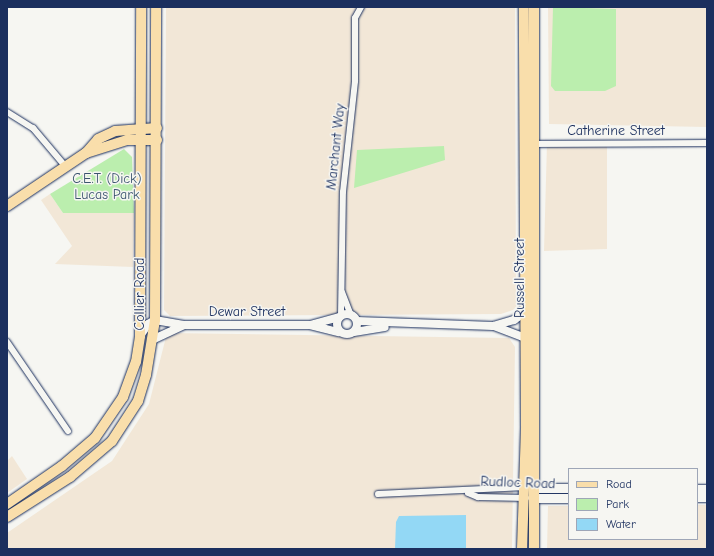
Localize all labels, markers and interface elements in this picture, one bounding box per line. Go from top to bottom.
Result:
street label: Marchant Way [323,103,349,191]
street label: Catherine Street [567,123,665,139]
park label: C.E.T. (Dick) Lucas Park [72,171,142,204]
street label: Russell Street [512,238,528,318]
street label: Collier Road [132,258,148,330]
street label: Dewar Street [209,304,285,320]
legend [568,468,698,540]
street label: Rudloc Road [480,473,556,493]
text: Road [606,477,632,491]
text: Park [606,497,629,511]
text: Water [606,517,636,531]

